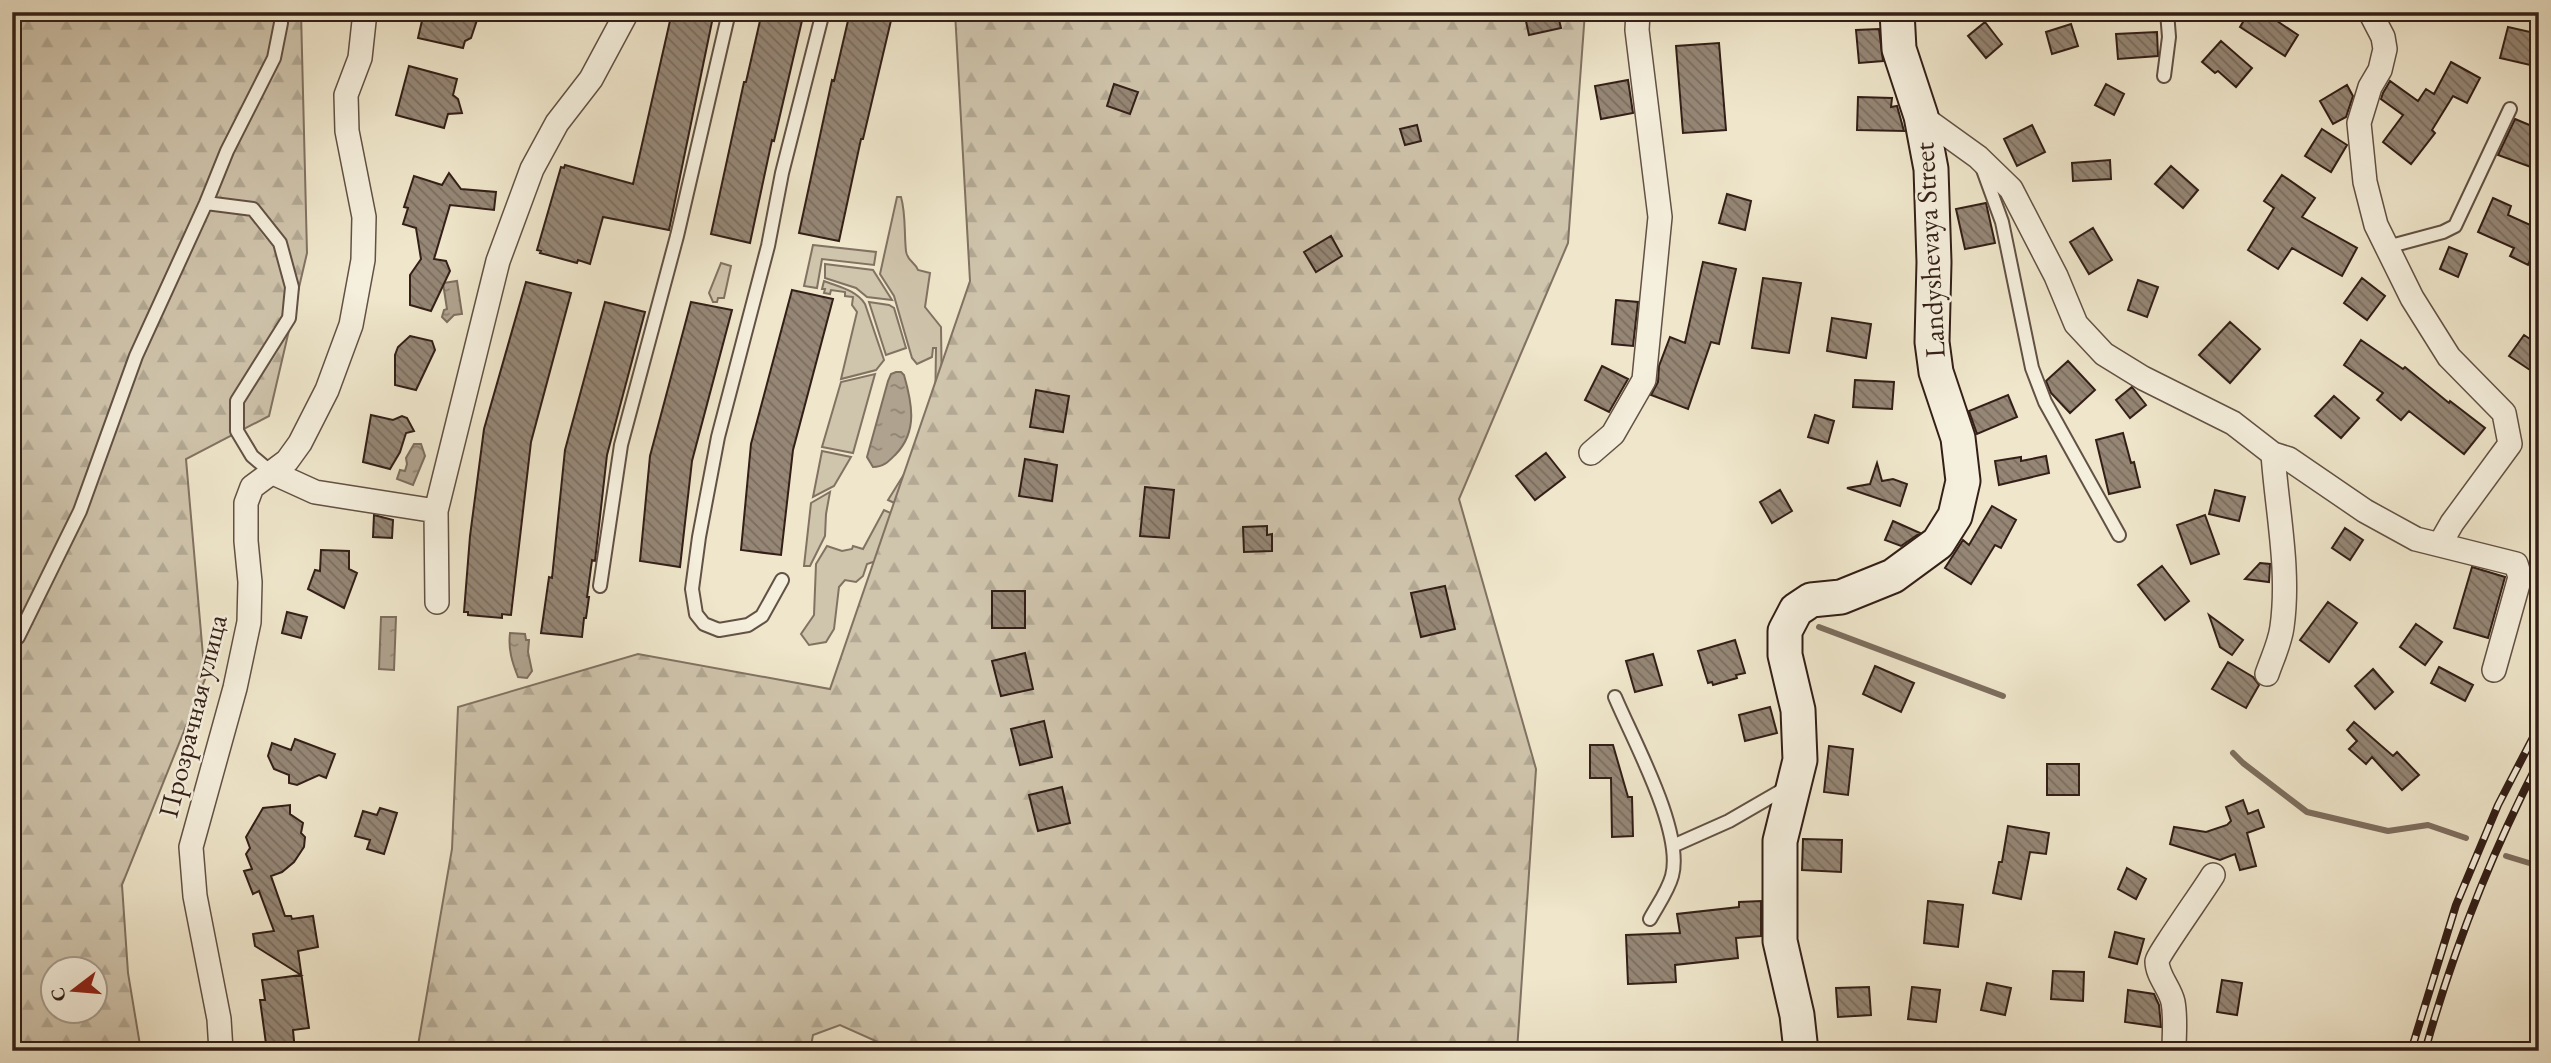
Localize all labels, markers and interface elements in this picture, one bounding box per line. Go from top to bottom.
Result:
street label: Landyshevaya Street [1905,141,1953,359]
street label: Прозрачная улица [149,610,235,821]
north arrow [38,954,108,1024]
text: С [44,985,72,1004]

